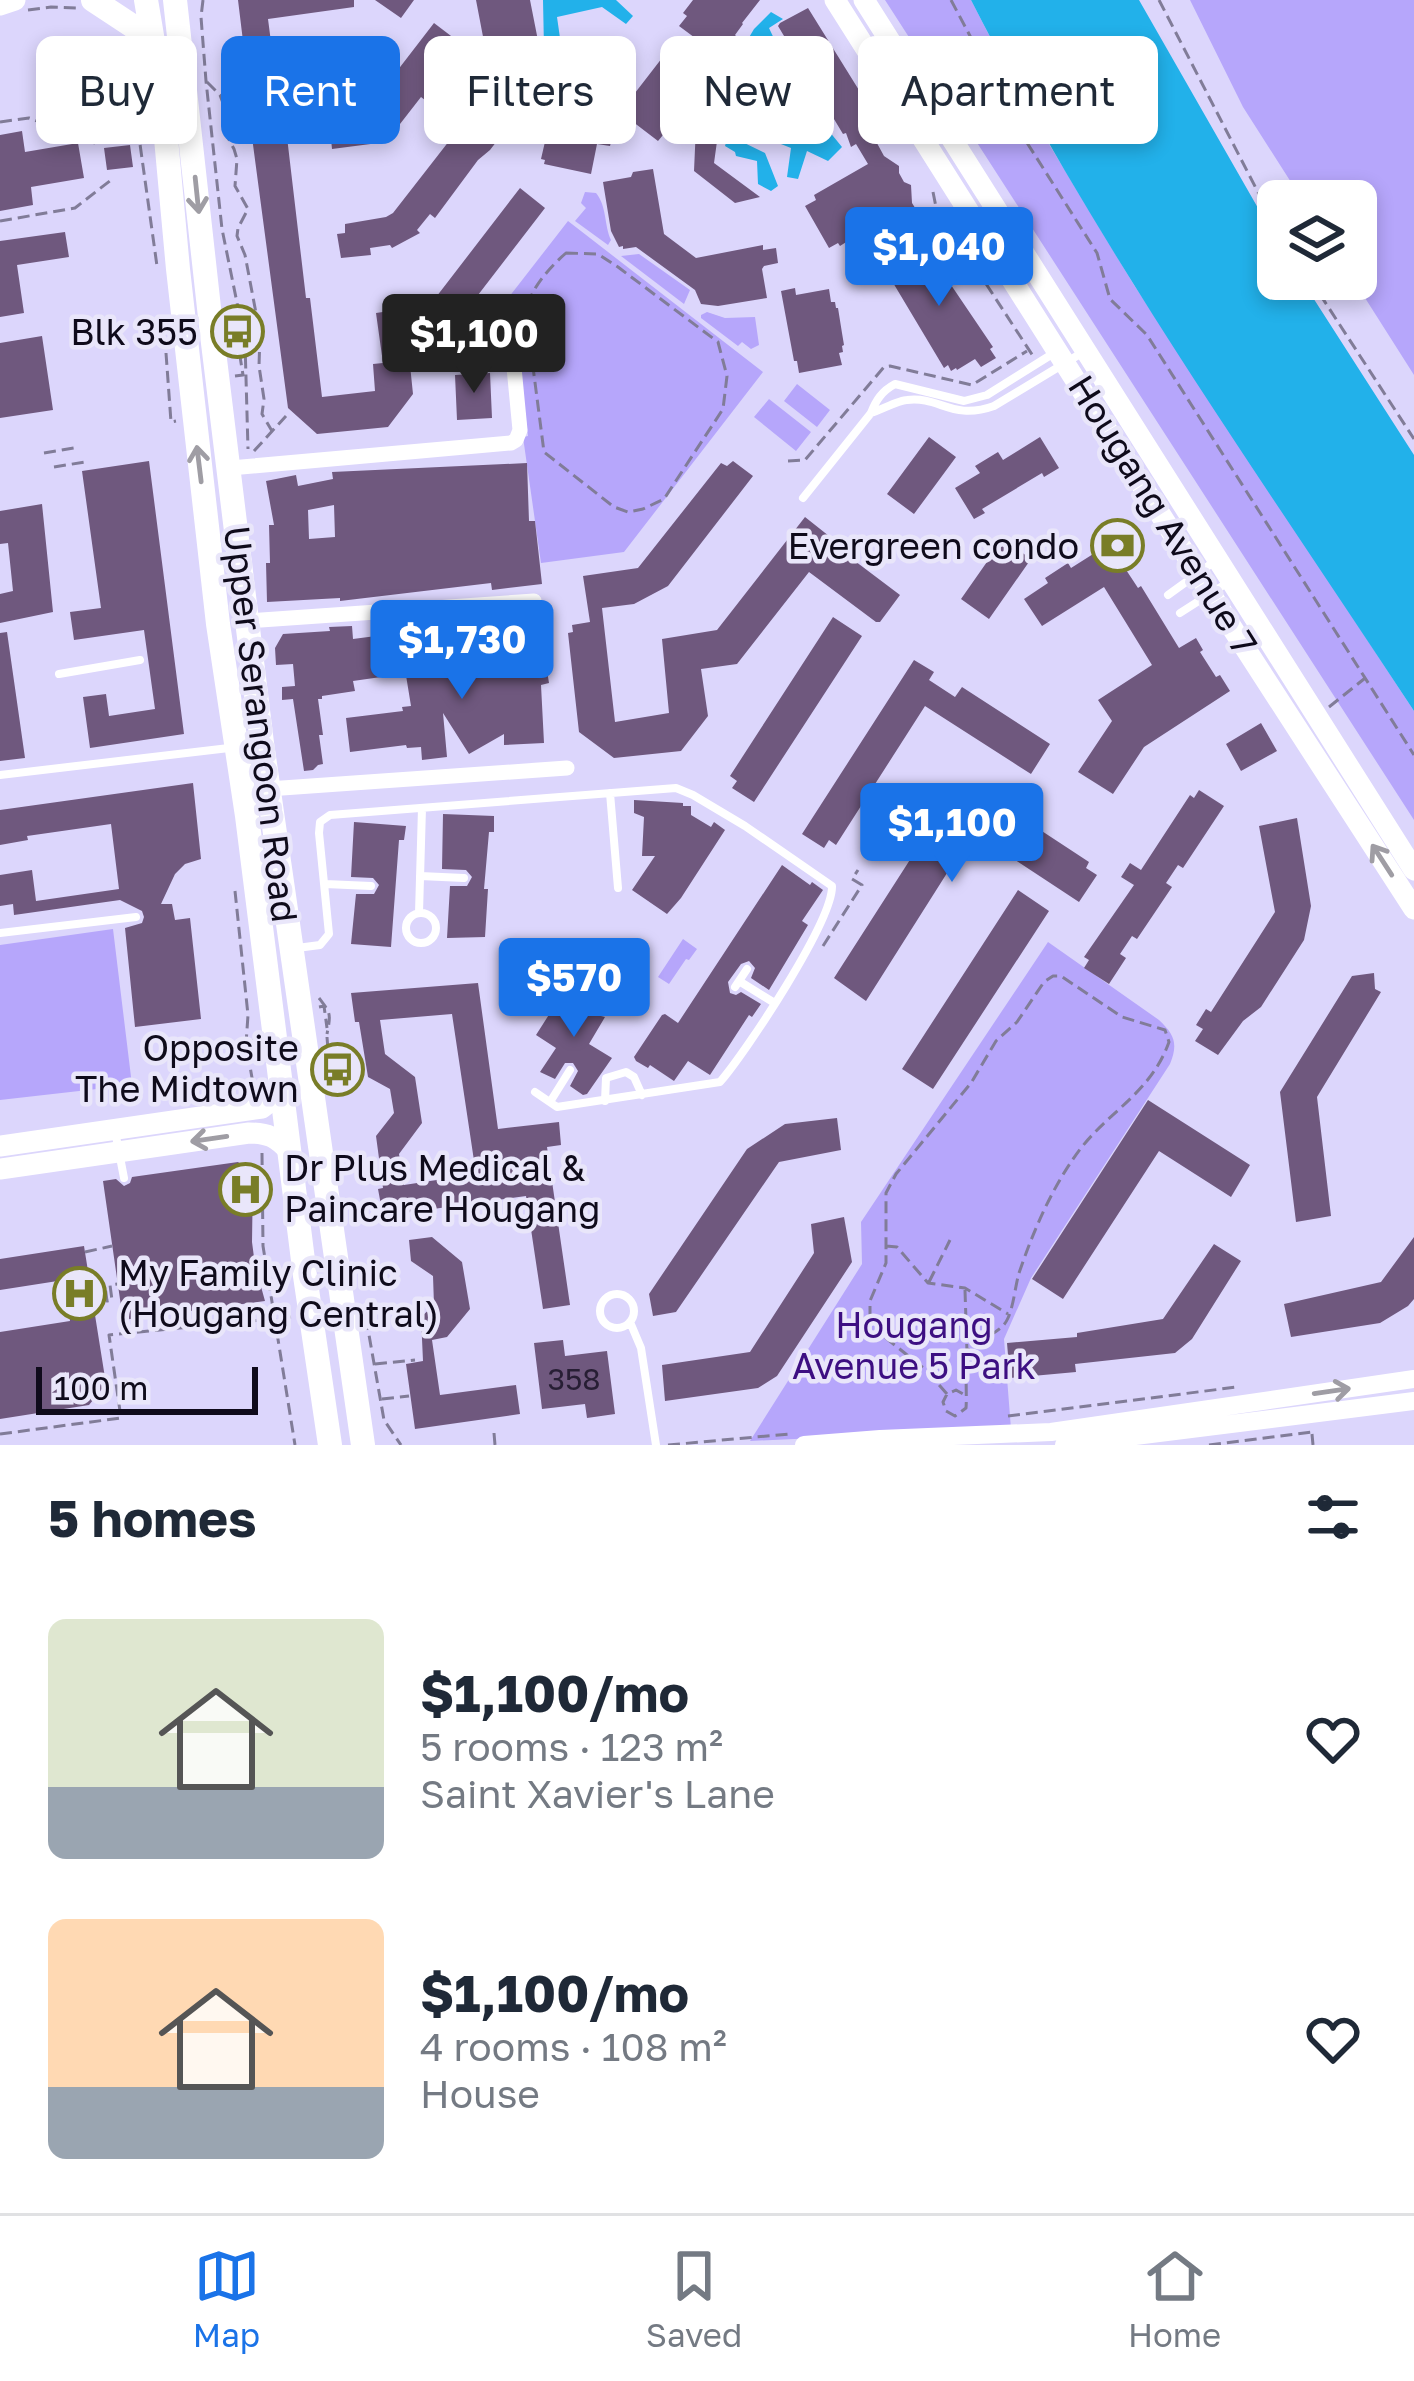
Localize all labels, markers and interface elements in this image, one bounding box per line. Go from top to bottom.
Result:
chip: Buy [36,36,197,144]
chip: Rent [221,36,400,144]
chip: Filters [424,36,636,144]
chip: New [660,36,834,144]
chip: Apartment [858,36,1158,144]
one-way arrow [186,175,209,214]
map controls [1257,180,1377,300]
button: layers [1257,180,1377,300]
pin: $1,040 [841,207,1037,309]
text: $1,040 [872,222,1006,269]
pin: $1,100 [376,294,572,396]
bus stop icon: Blk 355 [209,304,265,360]
text: $1,100 [409,309,539,356]
place label: Blk 355 [70,310,198,353]
street label: Hougang Avenue 7 [1060,367,1267,663]
one-way arrow [187,445,210,484]
bank icon: Evergreen condo [1090,518,1146,574]
street label: Upper Serangoon Road [216,523,307,925]
place label: Evergreen condo [788,524,1079,567]
pin: $1,730 [364,600,560,702]
text: $1,730 [397,615,527,662]
pin: $1,100 [854,783,1050,885]
text: $1,100 [887,798,1017,845]
one-way arrow [1370,844,1395,878]
pin: $570 [503,938,645,1040]
text: $570 [526,953,622,1000]
place label: Opposite The Midtown [75,1026,299,1110]
bus stop icon: Opposite The Midtown [310,1041,366,1097]
one-way arrow [190,1128,229,1151]
place label: Dr Plus Medical & Paincare Hougang [284,1146,600,1230]
hospital icon: Dr Plus Medical & Paincare Hougang [217,1161,273,1217]
place label: My Family Clinic (Hougang Central) [118,1251,439,1335]
hospital icon: My Family Clinic (Hougang Central) [51,1266,107,1322]
park label: Hougang Avenue 5 Park [792,1303,1036,1387]
scale bar [36,1361,258,1414]
house number: 358 [547,1361,601,1397]
text: 100 m [54,1368,148,1407]
one-way arrow [1311,1379,1350,1402]
icon: filters [1300,1484,1366,1550]
text: 5 homes [48,1487,257,1548]
text: $1,100/mo [420,1662,689,1723]
icon: home [144,1667,288,1811]
icon: heart [1300,1706,1366,1772]
text: 5 rooms · 123 m² [420,1723,723,1770]
text: Saint Xavier's Lane [420,1770,775,1817]
text: $1,100/mo [420,1962,689,2023]
icon: home [144,1967,288,2111]
icon: heart [1300,2006,1366,2072]
text: 4 rooms · 108 m² [420,2023,727,2070]
text: House [420,2070,540,2117]
tab: Map [193,2243,260,2354]
tab: Saved [646,2243,742,2354]
tab: Home [1128,2243,1221,2354]

